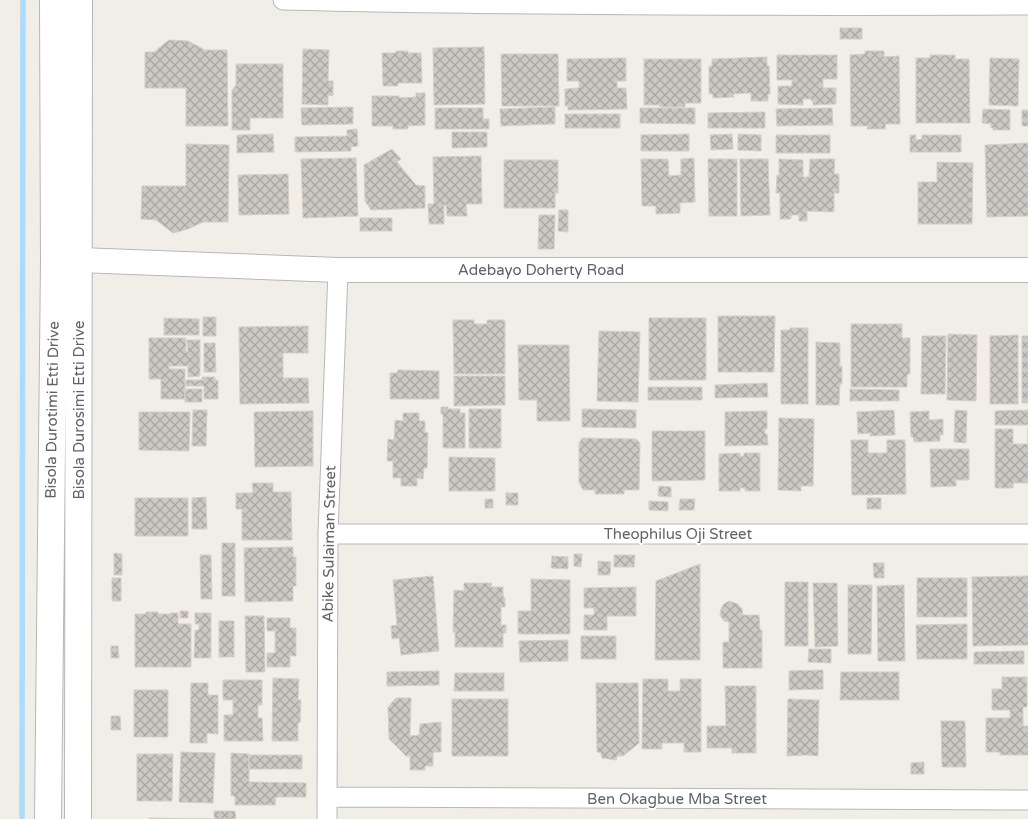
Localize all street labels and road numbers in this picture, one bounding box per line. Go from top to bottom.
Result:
street label: Adebayo Doherty Road [458,261,624,279]
street label: Bisola Durosimi Etti Drive [70,320,88,500]
street label: Bisola Durotimi Etti Drive [41,321,63,499]
street label: Abike Sulaiman Street [319,465,339,623]
street label: Theophilus Oji Street [604,525,752,543]
street label: Ben Okagbue Mba Street [587,790,767,808]

